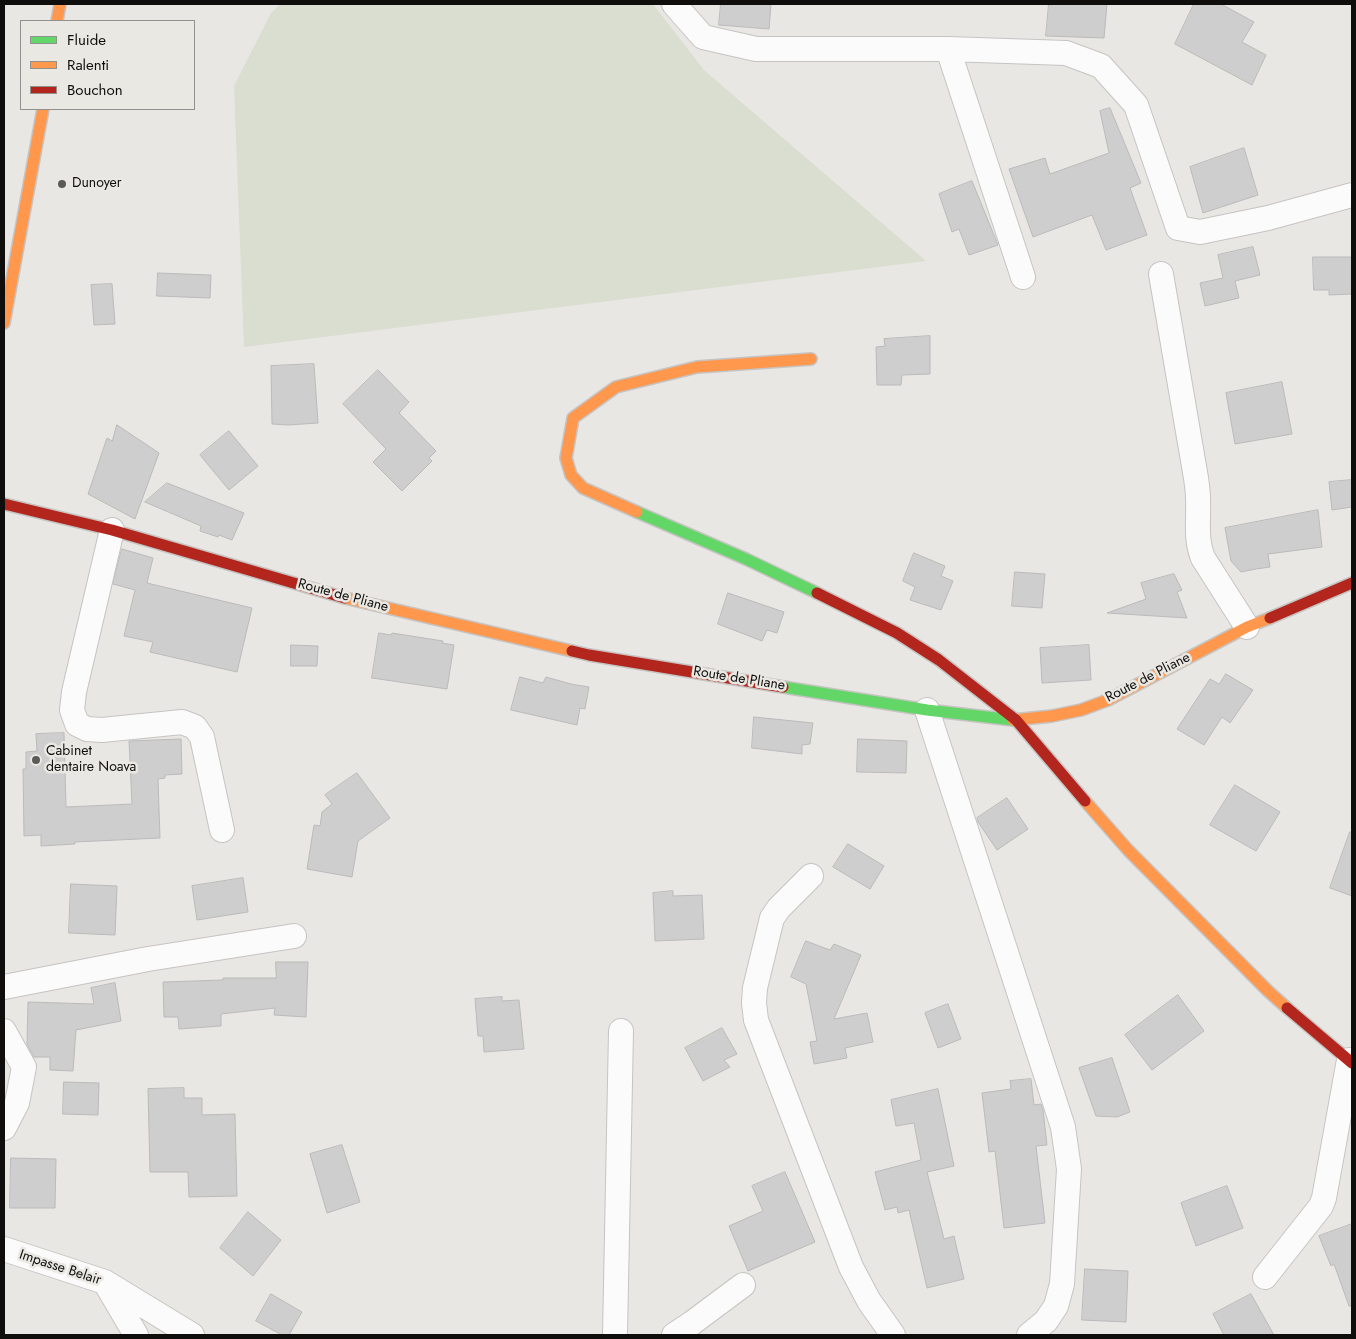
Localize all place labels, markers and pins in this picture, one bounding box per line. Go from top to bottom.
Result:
place label: Dunoyer [72,176,122,192]
marker: Dunoyer [56,178,68,190]
place label: Cabinet dentaire Noava [46,744,136,776]
marker: Cabinet dentaire Noava [30,754,42,766]

